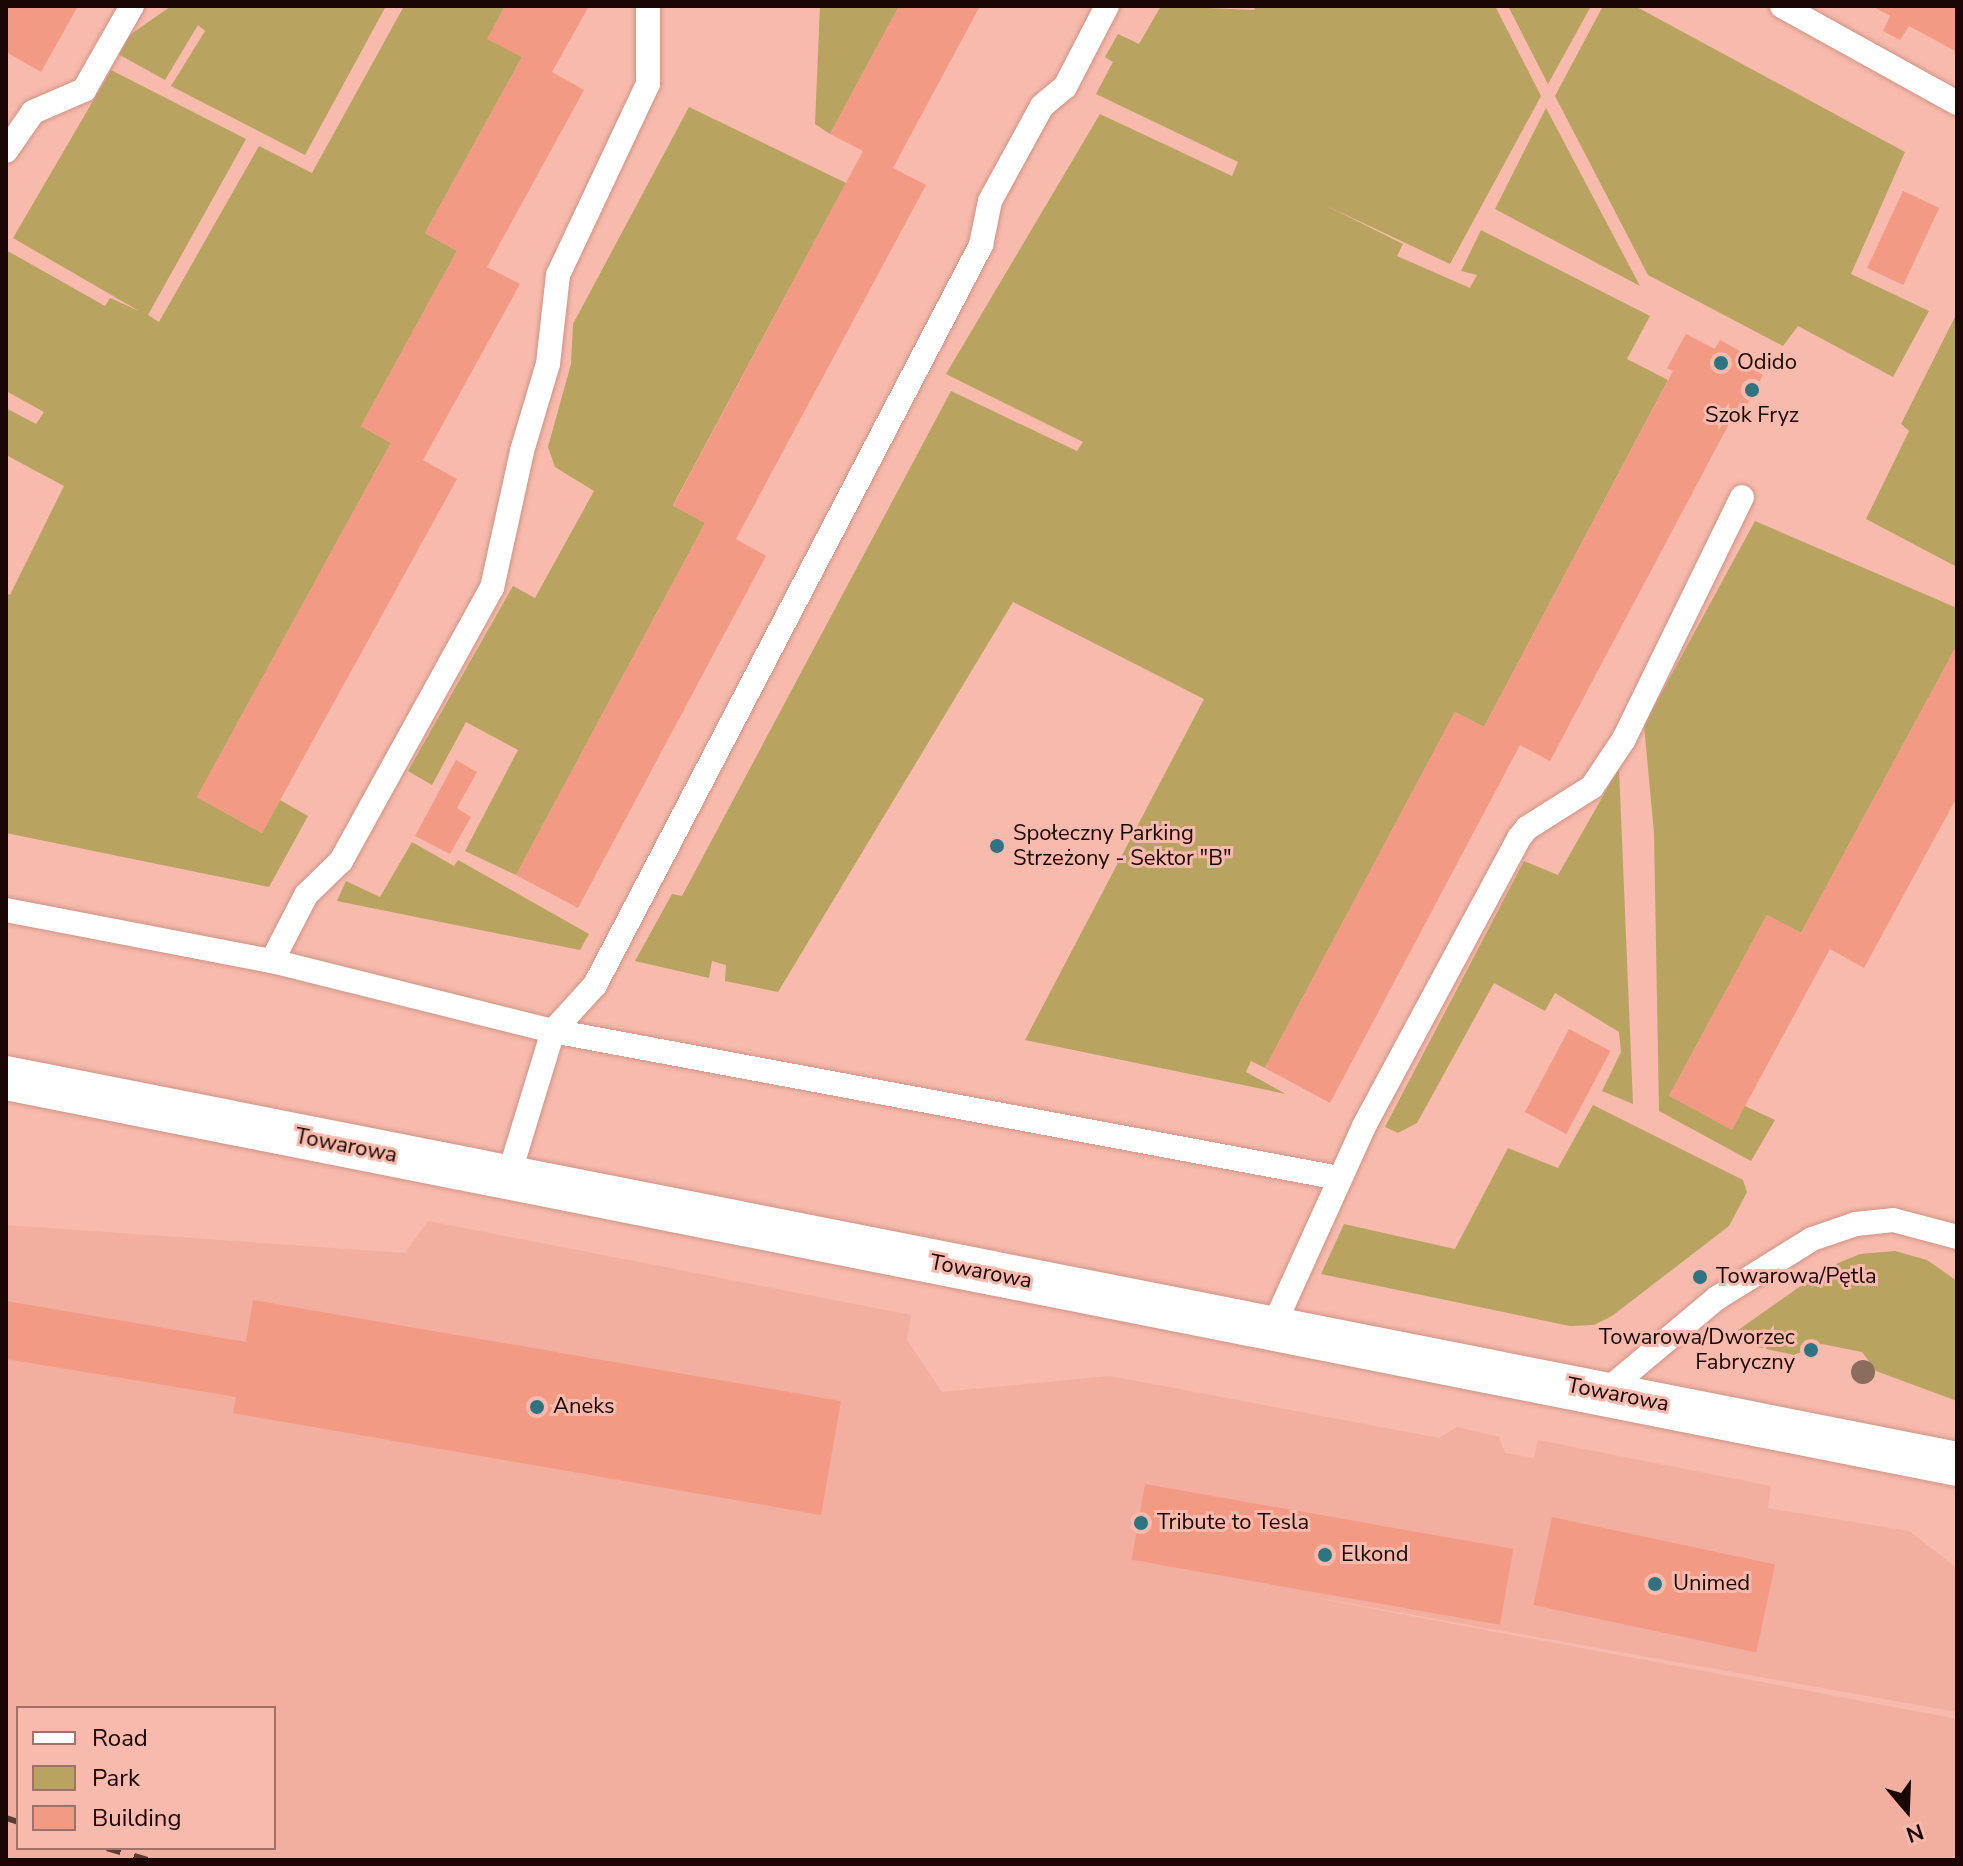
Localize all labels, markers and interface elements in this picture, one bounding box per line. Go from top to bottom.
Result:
place label: Odido [1737,350,1797,376]
marker: Odido [1712,354,1730,372]
marker: Szok Fryz [1743,381,1761,399]
place label: Szok Fryz [1705,403,1799,429]
place label: Społeczny Parking Strzeżony - Sektor "B" [1013,820,1232,872]
marker: Społeczny Parking Strzeżony - Sektor "B" [988,837,1006,855]
street label: Towarowa [293,1123,399,1169]
street label: Towarowa [928,1249,1034,1295]
place label: Towarowa/Pętla [1716,1264,1877,1290]
marker: Towarowa/Pętla [1691,1268,1709,1286]
place label: Towarowa/Dworzec Fabryczny [1599,1324,1795,1376]
marker: Towarowa/Dworzec Fabryczny [1802,1341,1820,1359]
street label: Towarowa [1565,1372,1671,1418]
place label: Aneks [553,1394,615,1420]
marker: Aneks [528,1398,546,1416]
place label: Tribute to Tesla [1157,1510,1309,1536]
marker: Tribute to Tesla [1132,1514,1150,1532]
place label: Elkond [1341,1542,1409,1568]
marker: Elkond [1316,1546,1334,1564]
place label: Unimed [1673,1571,1750,1597]
marker: Unimed [1644,1573,1666,1595]
legend [16,1706,276,1850]
text: Road [92,1722,148,1754]
text: Park [92,1762,140,1794]
north arrow [1867,1770,1947,1850]
text: Building [92,1802,182,1834]
text: N [1902,1816,1927,1850]

